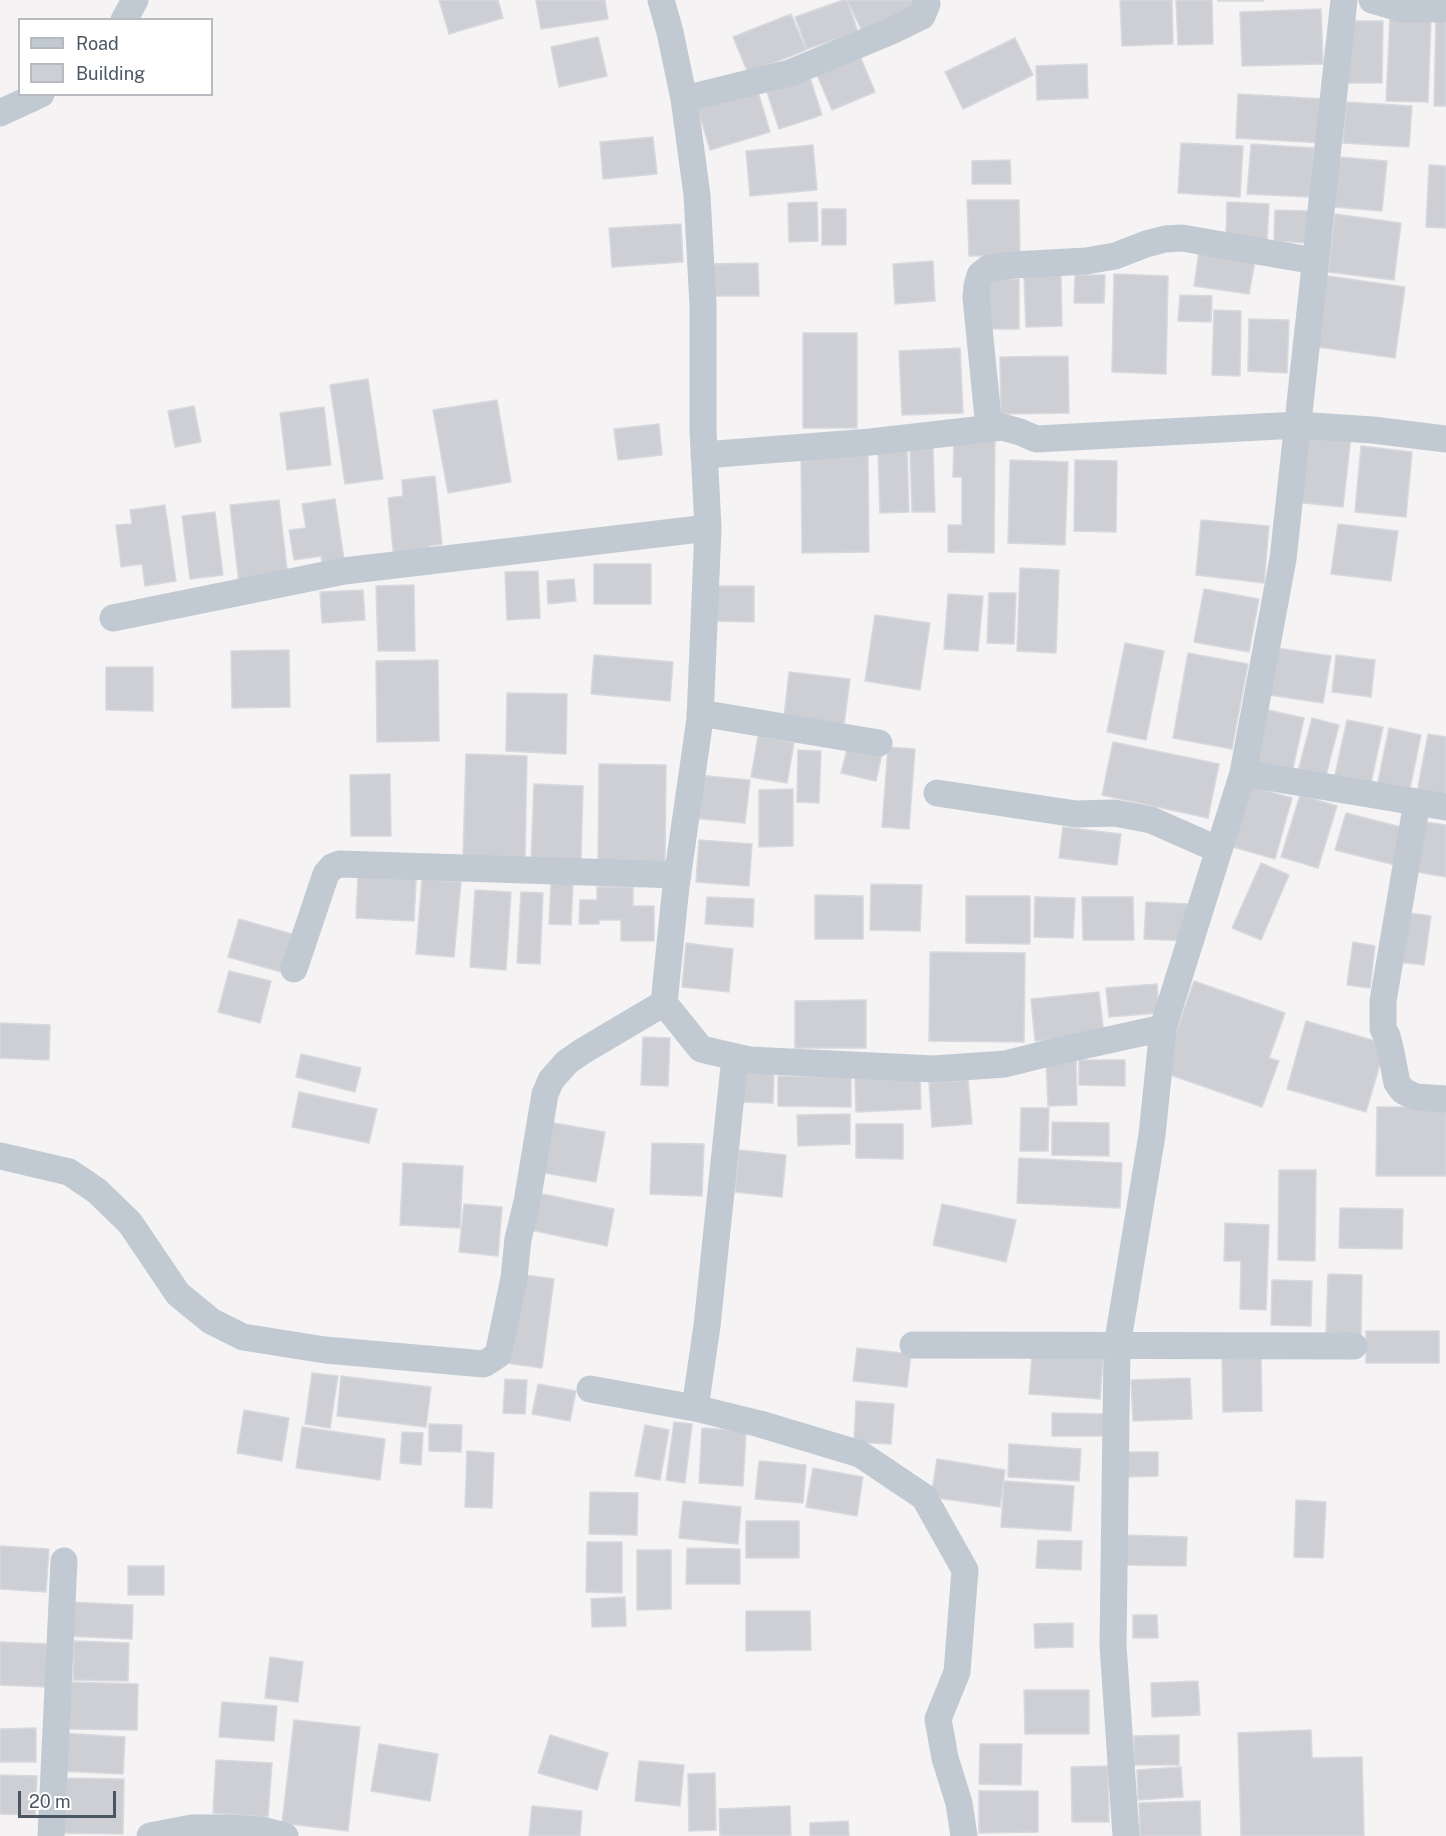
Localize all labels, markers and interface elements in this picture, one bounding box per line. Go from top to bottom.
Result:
legend [18,18,213,96]
text: Road [76,33,119,54]
text: Building [76,63,145,84]
scale bar [21,1779,118,1817]
text: 20 m [29,1791,71,1812]

